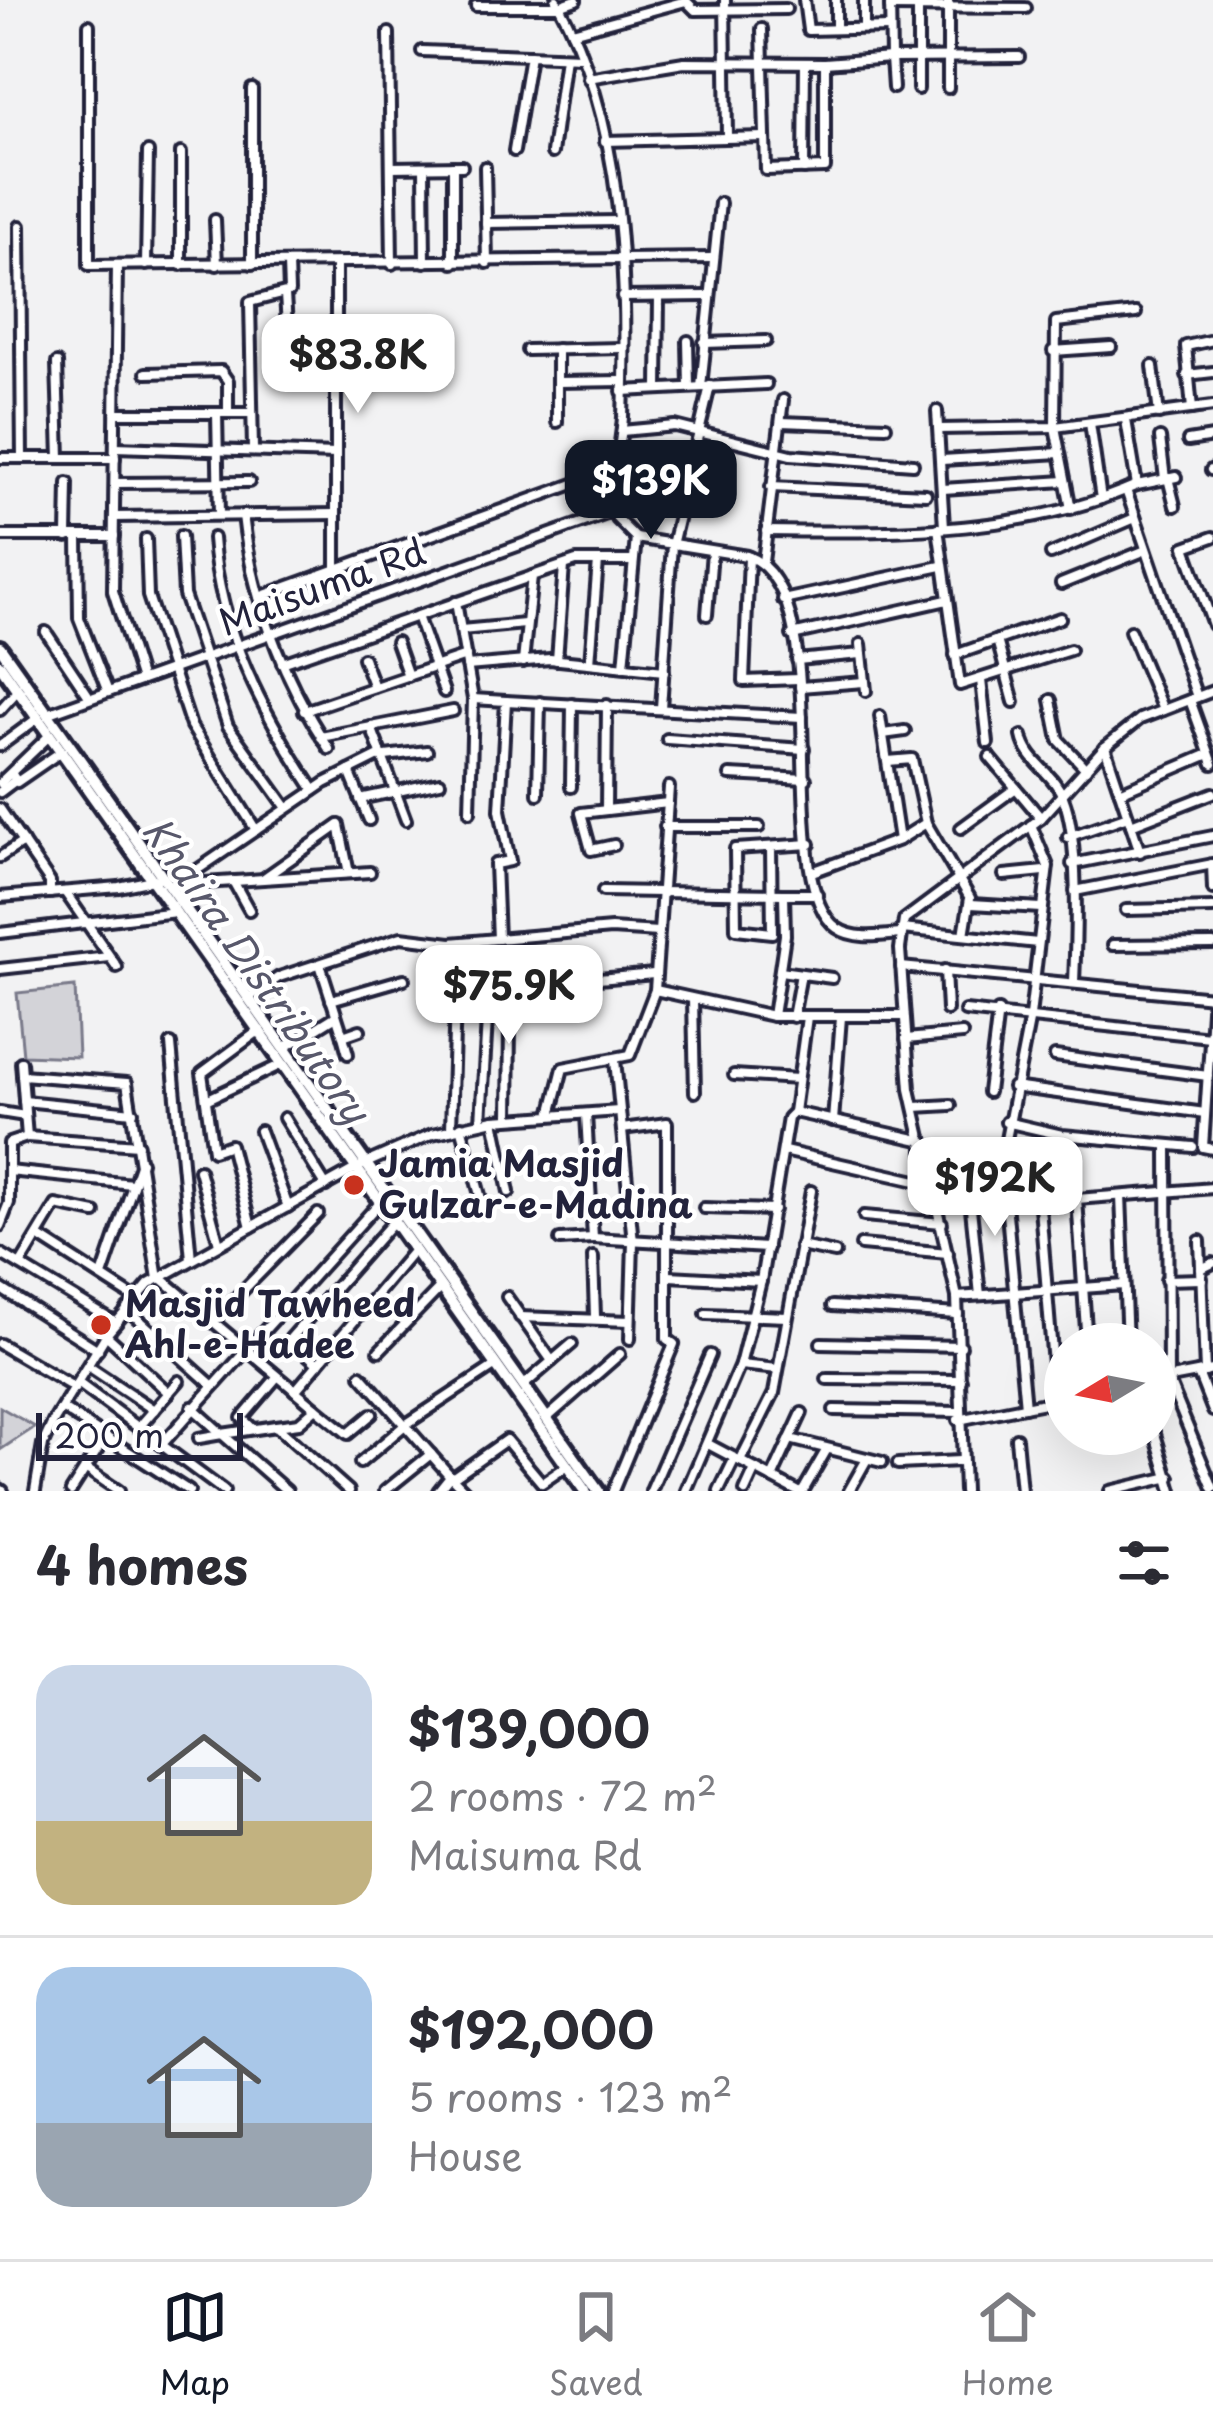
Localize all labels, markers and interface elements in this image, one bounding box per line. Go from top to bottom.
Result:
pin: $83.8K [260,314,456,416]
text: $83.8K [289,323,427,382]
pin: $139K [567,440,735,542]
text: $139K [592,449,710,508]
street label: Maisuma Rd [211,523,432,647]
water label: Khaira Distributory [130,803,388,1136]
pin: $75.9K [411,945,607,1047]
text: $75.9K [443,954,575,1013]
place label: Jamia Masjid Gulzar-e-Madina [378,1135,693,1230]
pin: $192K [911,1137,1079,1239]
text: $192K [935,1146,1055,1205]
marker: Jamia Masjid Gulzar-e-Madina [341,1172,367,1198]
place label: Masjid Tawheed Ahl-e-Hadee [125,1275,415,1370]
marker: Masjid Tawheed Ahl-e-Hadee [88,1312,114,1338]
north arrow [1044,1323,1176,1455]
map controls [1044,1323,1176,1455]
scale bar [36,1407,243,1460]
text: 200 m [54,1409,164,1459]
text: 4 homes [36,1525,248,1602]
icon: filters [1111,1530,1177,1596]
text: $139,000 [408,1688,650,1765]
icon: home [132,1713,276,1857]
text: 2 rooms · 72 m² [408,1765,717,1824]
text: Maisuma Rd [408,1824,642,1883]
text: $192,000 [408,1989,654,2066]
icon: home [132,2015,276,2159]
text: 5 rooms · 123 m² [408,2066,733,2125]
text: House [408,2125,522,2184]
tab: Map [160,2284,230,2406]
tab: Saved [549,2284,643,2406]
tab: Home [962,2284,1053,2406]

